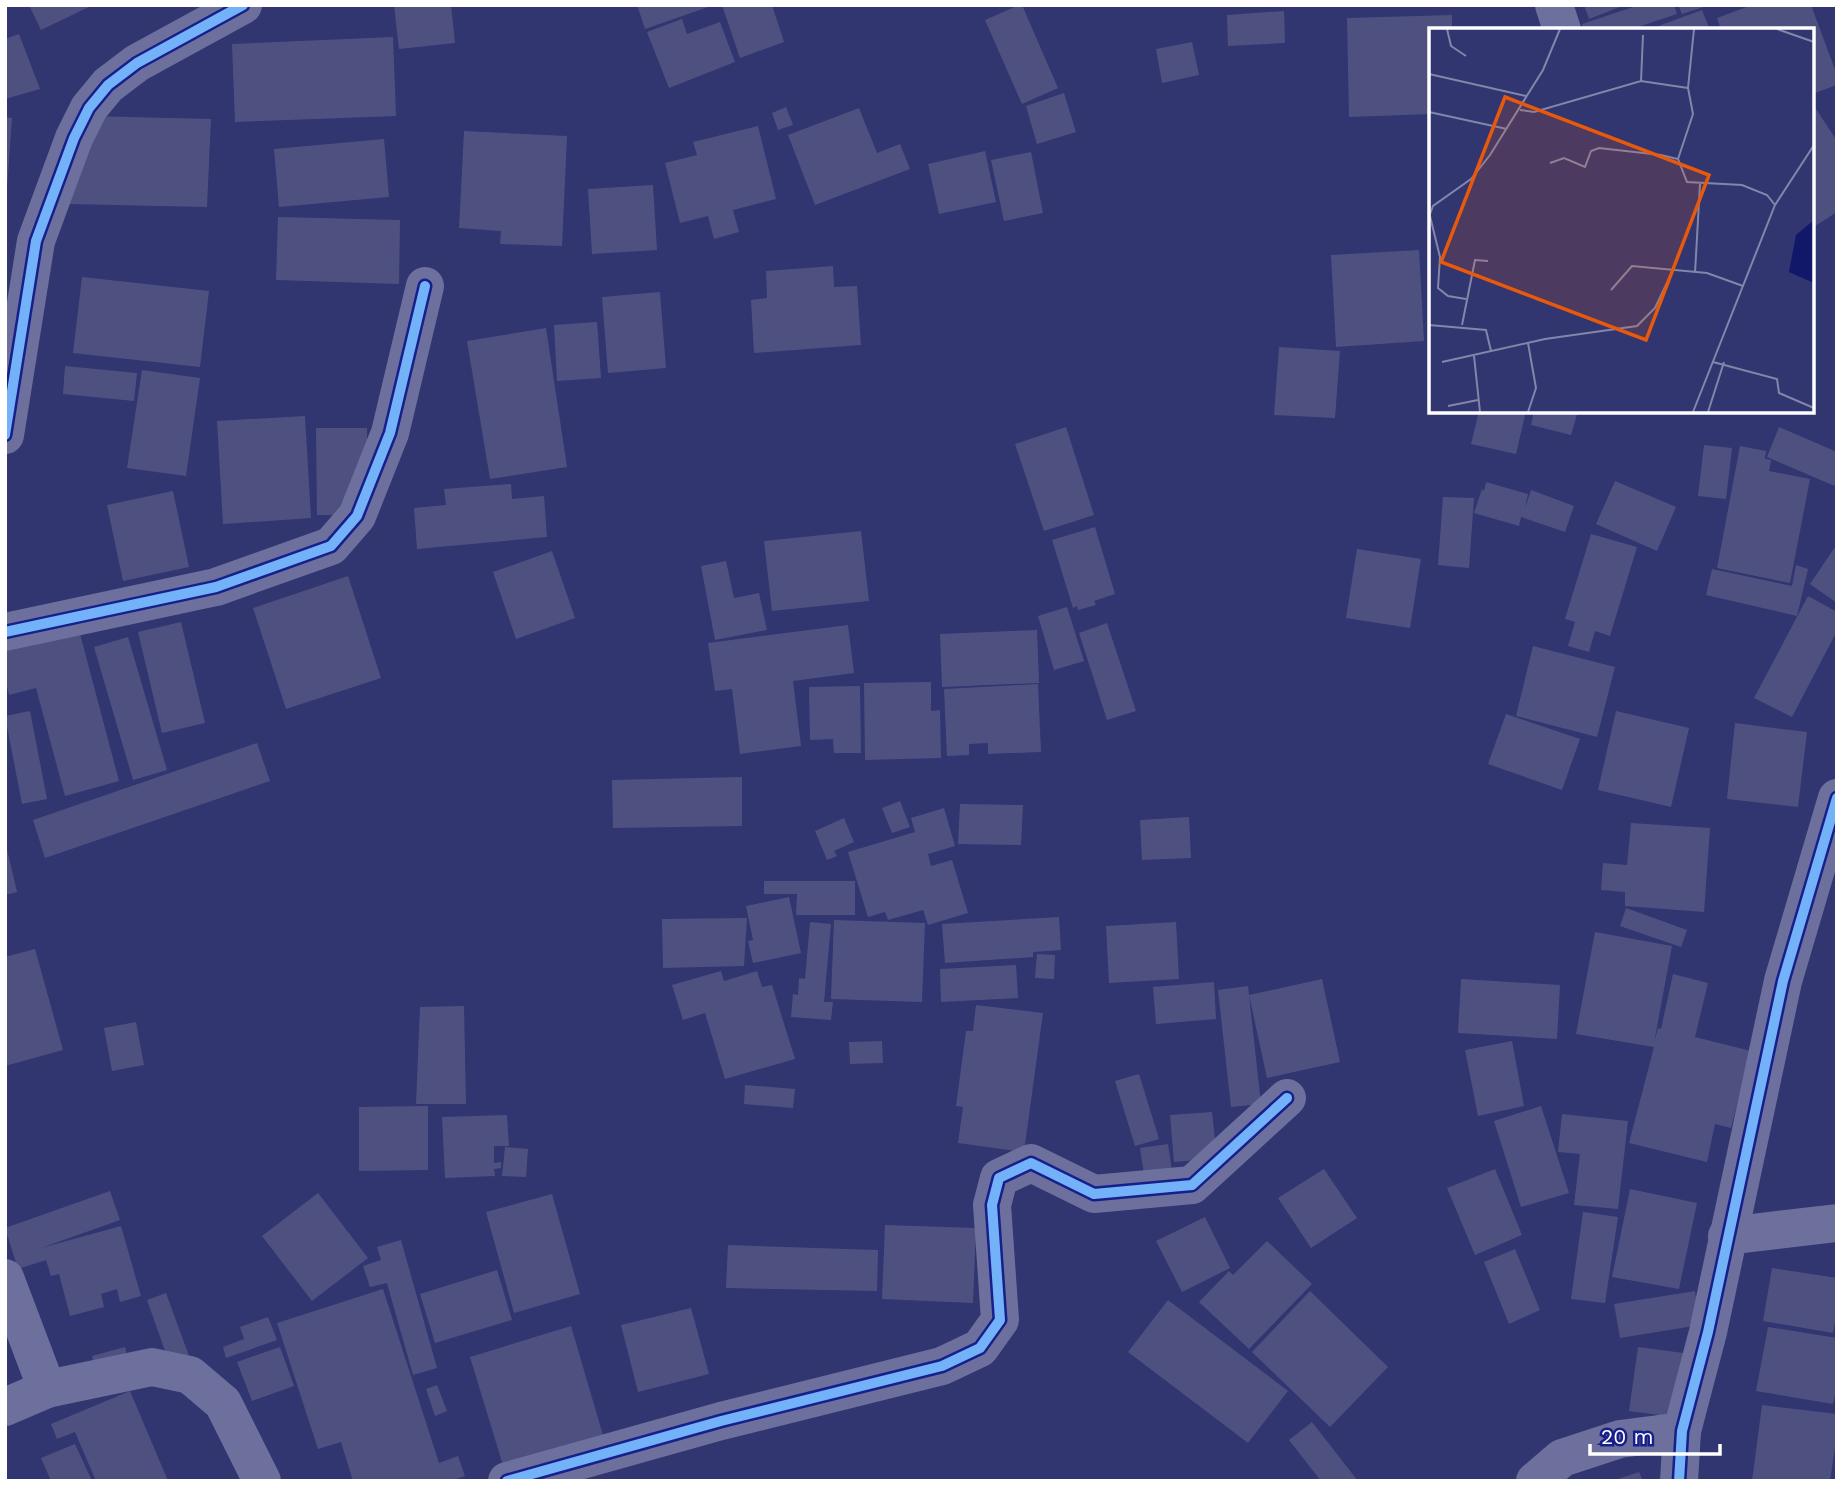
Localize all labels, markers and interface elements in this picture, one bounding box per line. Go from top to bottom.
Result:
inset map [1429,28,1814,413]
scale bar [1590,1412,1720,1456]
text: 20 m [1601,1424,1653,1449]

